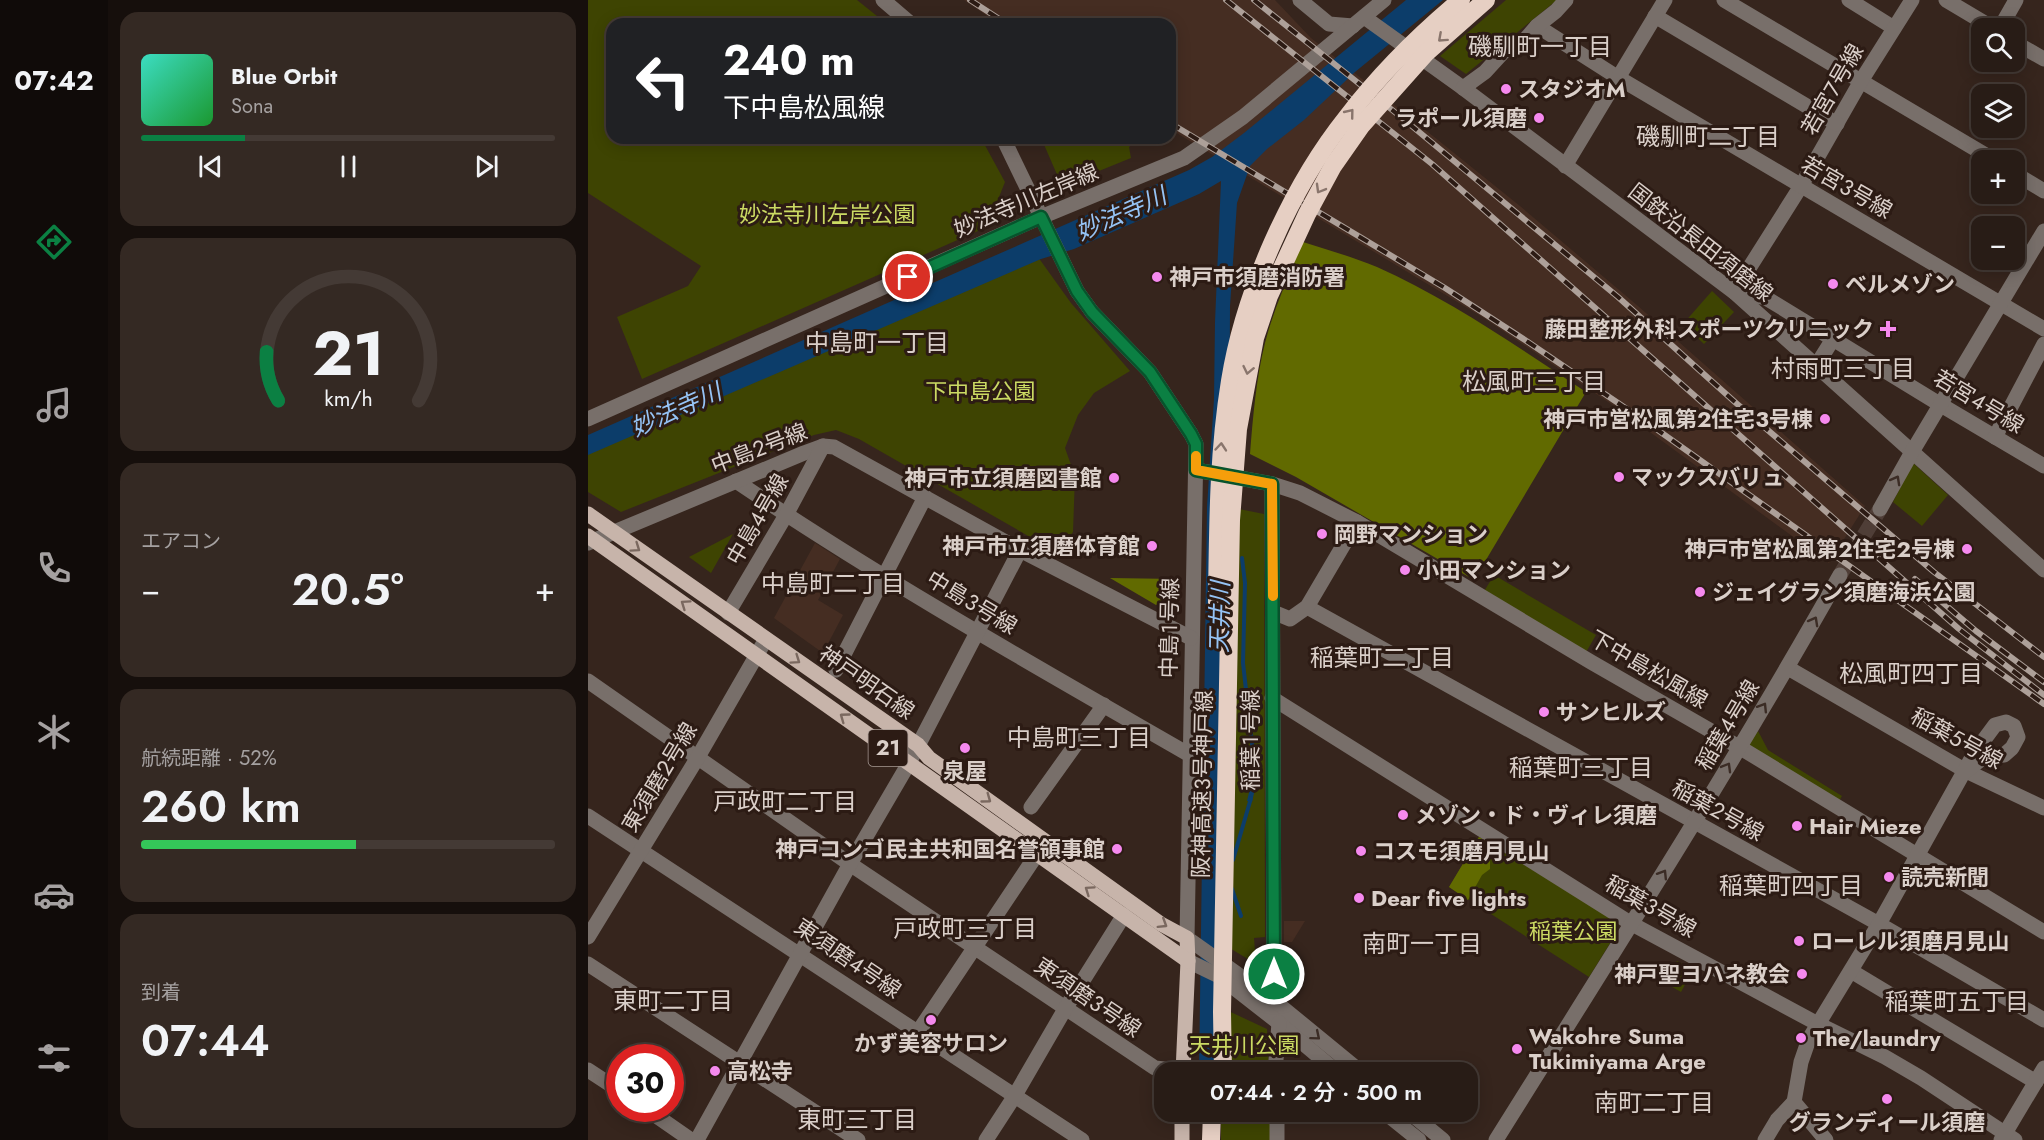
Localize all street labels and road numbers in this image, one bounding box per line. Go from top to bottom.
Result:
street label: 若宮７号線 [1793,37,1871,141]
street label: 若宮３号線 [1795,148,1899,226]
street label: 妙法寺川左岸線 [949,155,1103,245]
street label: 国鉄沿長田須磨線 [1622,175,1780,309]
street label: 若宮４号線 [1928,361,2030,441]
street label: 中島２号線 [706,415,812,481]
street label: 中島４号線 [718,467,796,571]
street label: 中島３号線 [921,562,1023,642]
street label: 中島１号線 [1152,577,1186,679]
street label: 下中島松風線 [1584,622,1714,716]
street label: 神戸明石線 [813,637,921,727]
street label: 稲葉４号線 [1687,674,1767,776]
street label: 阪神高速3号神戸線 [1184,690,1220,878]
street label: 稲葉１号線 [1234,690,1266,790]
street label: 稲葉５号線 [1905,700,2009,776]
street label: 東須磨２号線 [614,716,704,838]
road number: 21 [868,730,908,766]
street label: 稲葉２号線 [1666,772,1770,848]
street label: 稲葉３号線 [1599,867,1703,945]
street label: 東須磨４号線 [788,910,908,1006]
street label: 東須磨３号線 [1028,949,1148,1045]

